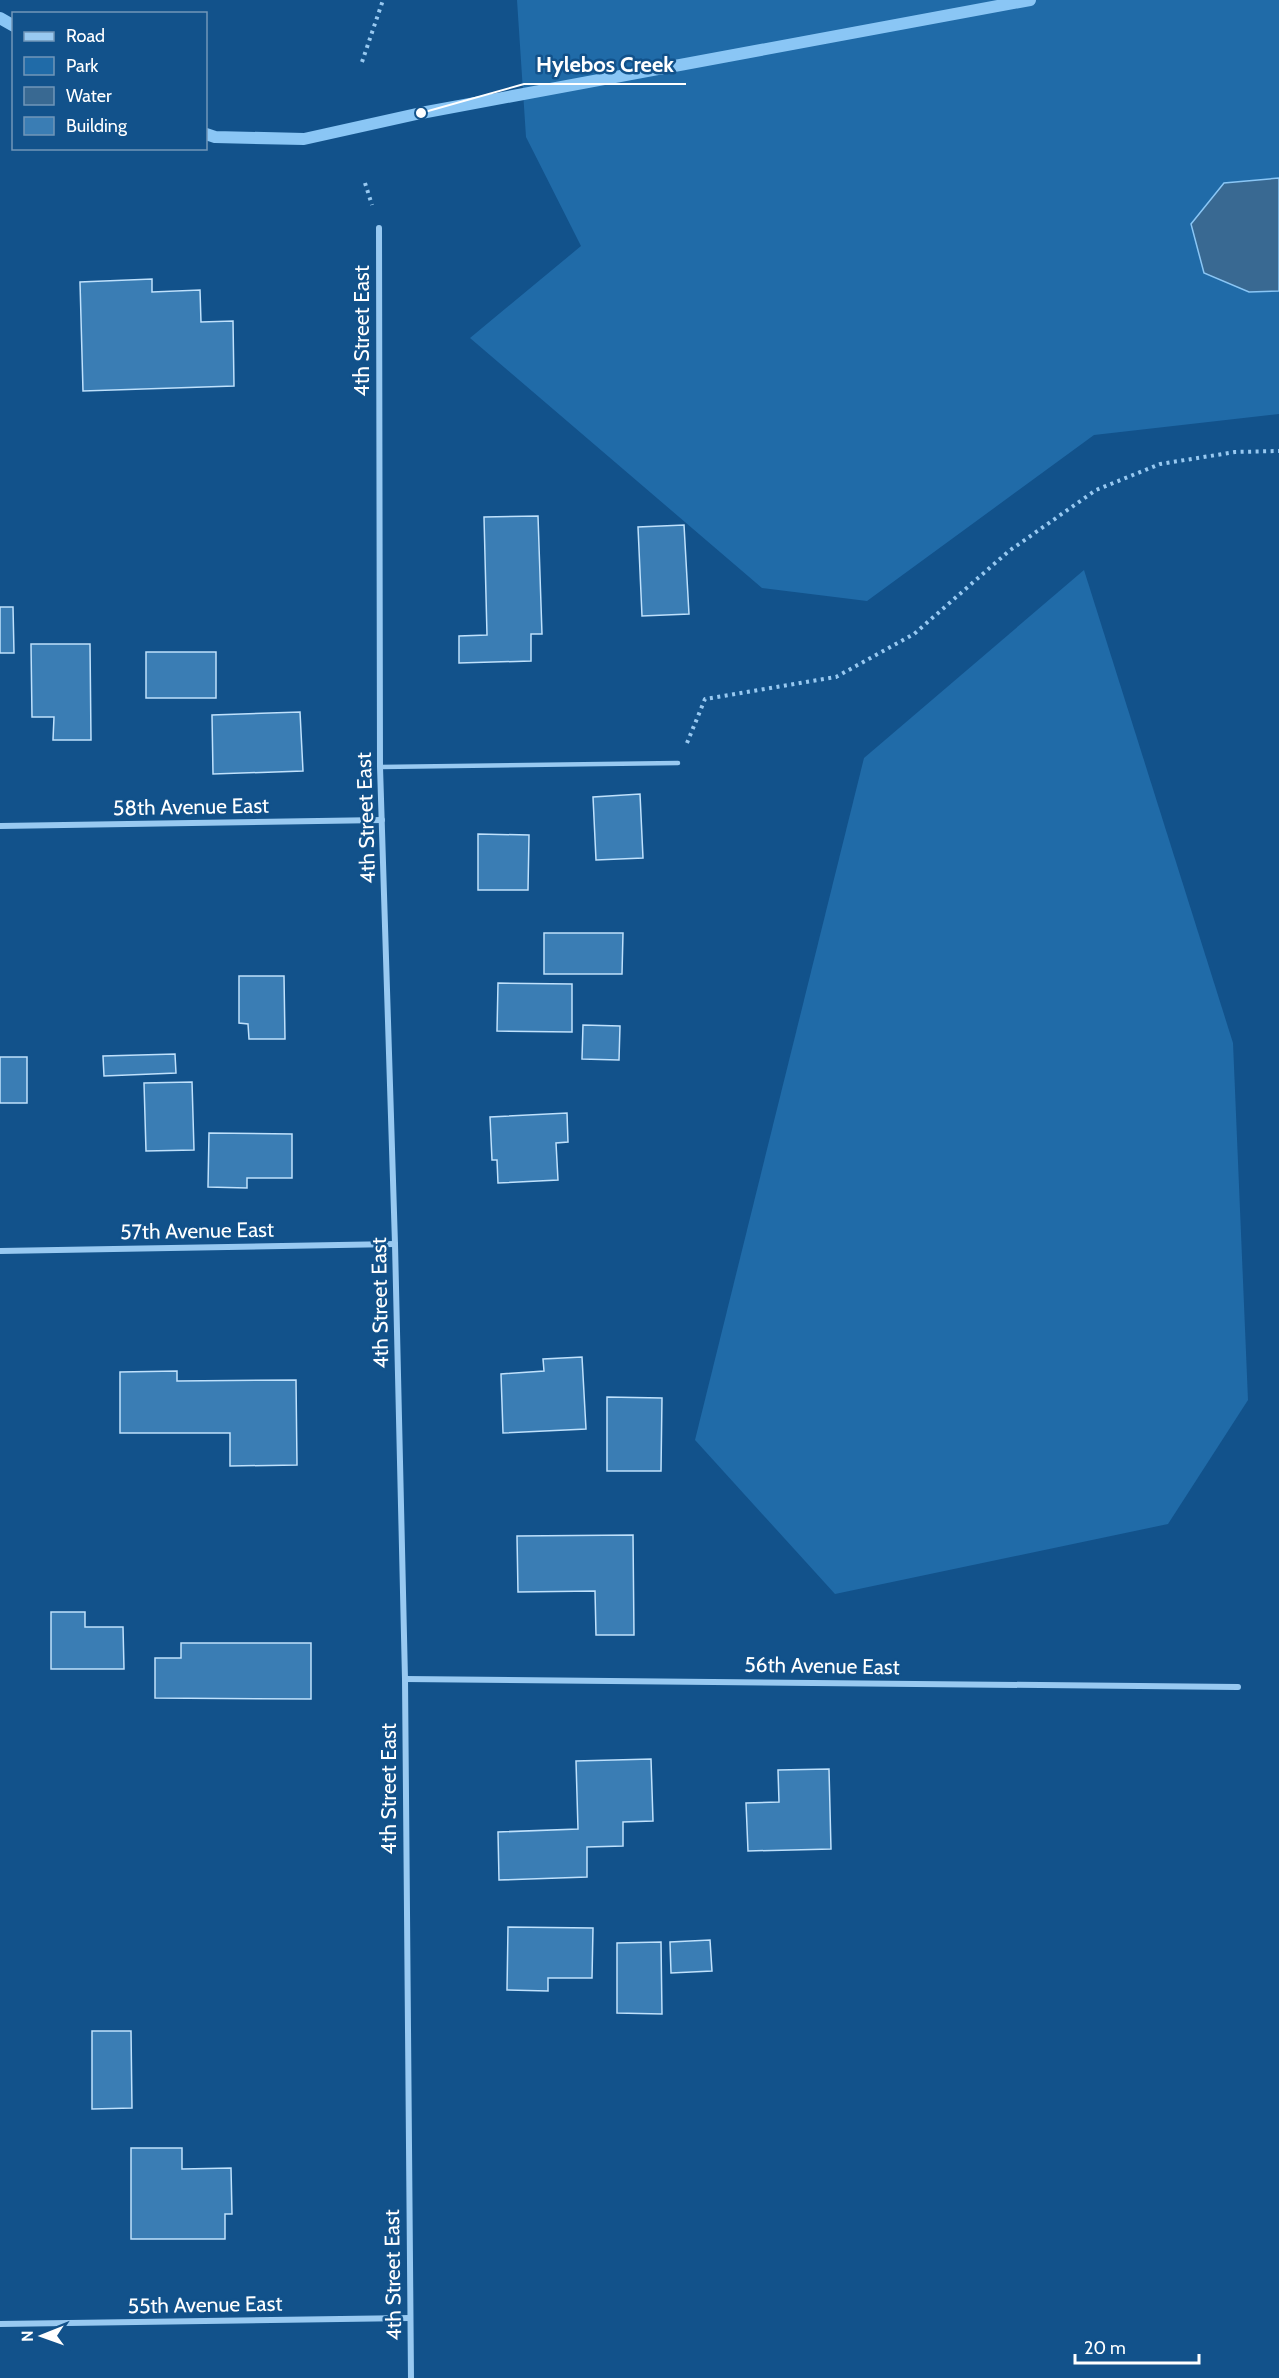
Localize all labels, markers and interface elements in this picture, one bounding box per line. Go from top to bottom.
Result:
legend [12,12,207,150]
text: Road [66,25,105,47]
callout: Hylebos Creek [524,44,686,84]
text: Hylebos Creek [536,51,674,78]
text: Park [66,55,99,77]
text: Water [66,85,112,107]
text: Building [66,115,128,137]
street label: 4th Street East [349,265,374,397]
street label: 4th Street East [351,752,380,884]
street label: 58th Avenue East [113,793,269,820]
street label: 57th Avenue East [120,1217,274,1244]
street label: 4th Street East [366,1237,393,1369]
street label: 56th Avenue East [744,1652,900,1679]
street label: 4th Street East [376,1723,401,1855]
street label: 4th Street East [379,2209,406,2341]
street label: 55th Avenue East [127,2291,283,2318]
north arrow [12,2306,72,2366]
scale bar [1075,2327,1200,2365]
text: N [18,2330,37,2342]
text: 20 m [1084,2337,1126,2359]

